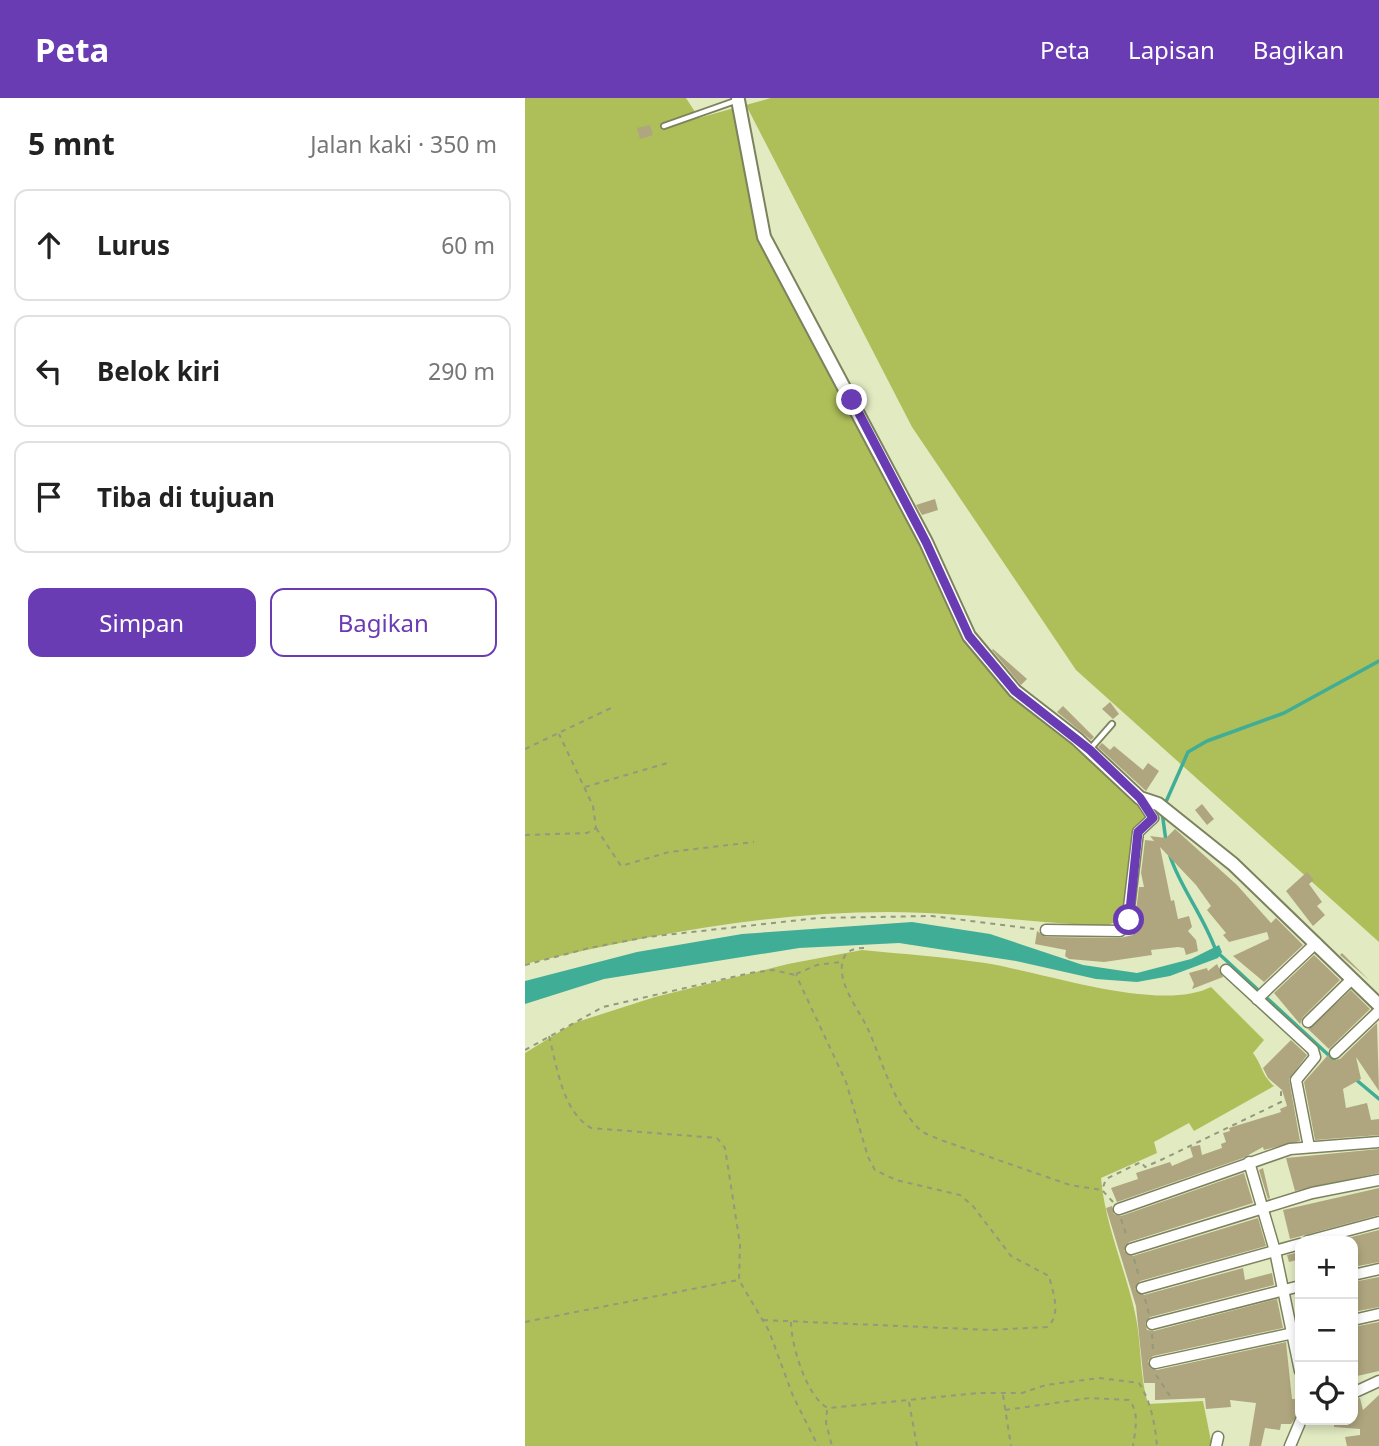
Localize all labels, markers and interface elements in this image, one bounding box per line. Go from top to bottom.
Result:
text: Peta [35,27,109,72]
text: Peta [1040,33,1090,66]
text: Lapisan [1128,33,1215,66]
text: Bagikan [1253,33,1344,66]
text: 5 mnt [28,123,115,164]
text: Jalan kaki · 350 m [310,128,497,160]
icon: ahead [30,226,68,264]
text: Lurus [97,227,170,263]
text: 60 m [441,229,495,261]
icon: left [30,352,68,390]
text: Belok kiri [97,353,220,389]
text: 290 m [428,355,495,387]
route end [836,384,867,415]
icon: arrive [30,478,68,516]
text: Tiba di tujuan [97,479,275,515]
button: Simpan [28,588,256,657]
button: Bagikan [270,588,497,657]
route start [1113,904,1144,935]
map controls [1295,1236,1358,1425]
button: + [1295,1236,1358,1299]
button: − [1295,1299,1358,1362]
button: locate [1295,1362,1358,1425]

